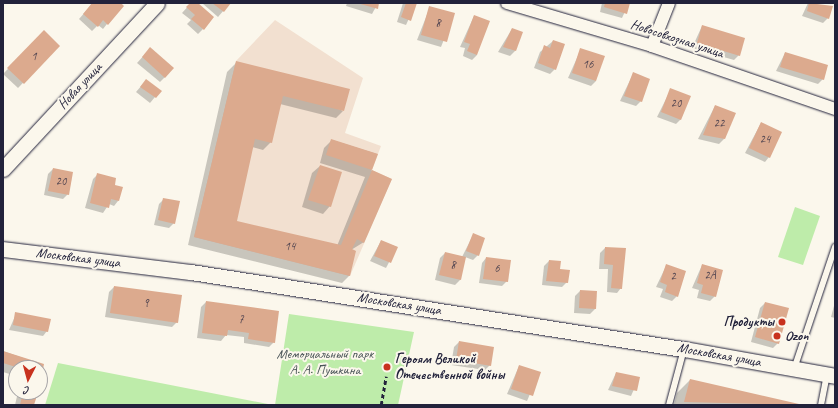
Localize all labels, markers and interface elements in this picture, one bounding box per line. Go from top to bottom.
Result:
street label: Новосовхозная улица [628,16,726,62]
house number: 8 [435,17,441,31]
house number: 1 [31,50,37,64]
house number: 16 [583,58,593,72]
street label: Новая улица [54,59,106,113]
house number: 20 [671,97,681,111]
house number: 22 [714,117,724,131]
house number: 24 [760,133,770,147]
house number: 20 [56,175,66,189]
house number: 14 [285,240,295,254]
street label: Московская улица [35,244,121,272]
house number: 8 [450,259,456,273]
house number: 6 [494,262,500,276]
house number: 2А [704,269,716,283]
house number: 2 [670,270,676,284]
street label: Московская улица [355,289,443,319]
house number: 9 [143,297,149,311]
house number: 7 [238,313,244,327]
place label: Продукты [724,314,774,330]
marker: Продукты [777,317,787,327]
place label: Ozon [785,328,808,344]
marker: Ozon [772,331,782,341]
street label: Московская улица [675,339,763,371]
park label: Мемориальный парк А. А. Пушкина [277,346,373,378]
place label: Героям Великой Отечественной войны [395,351,505,384]
north arrow [8,360,48,400]
marker: Героям Великой Отечественной войны [382,362,392,372]
text: С [23,384,30,398]

